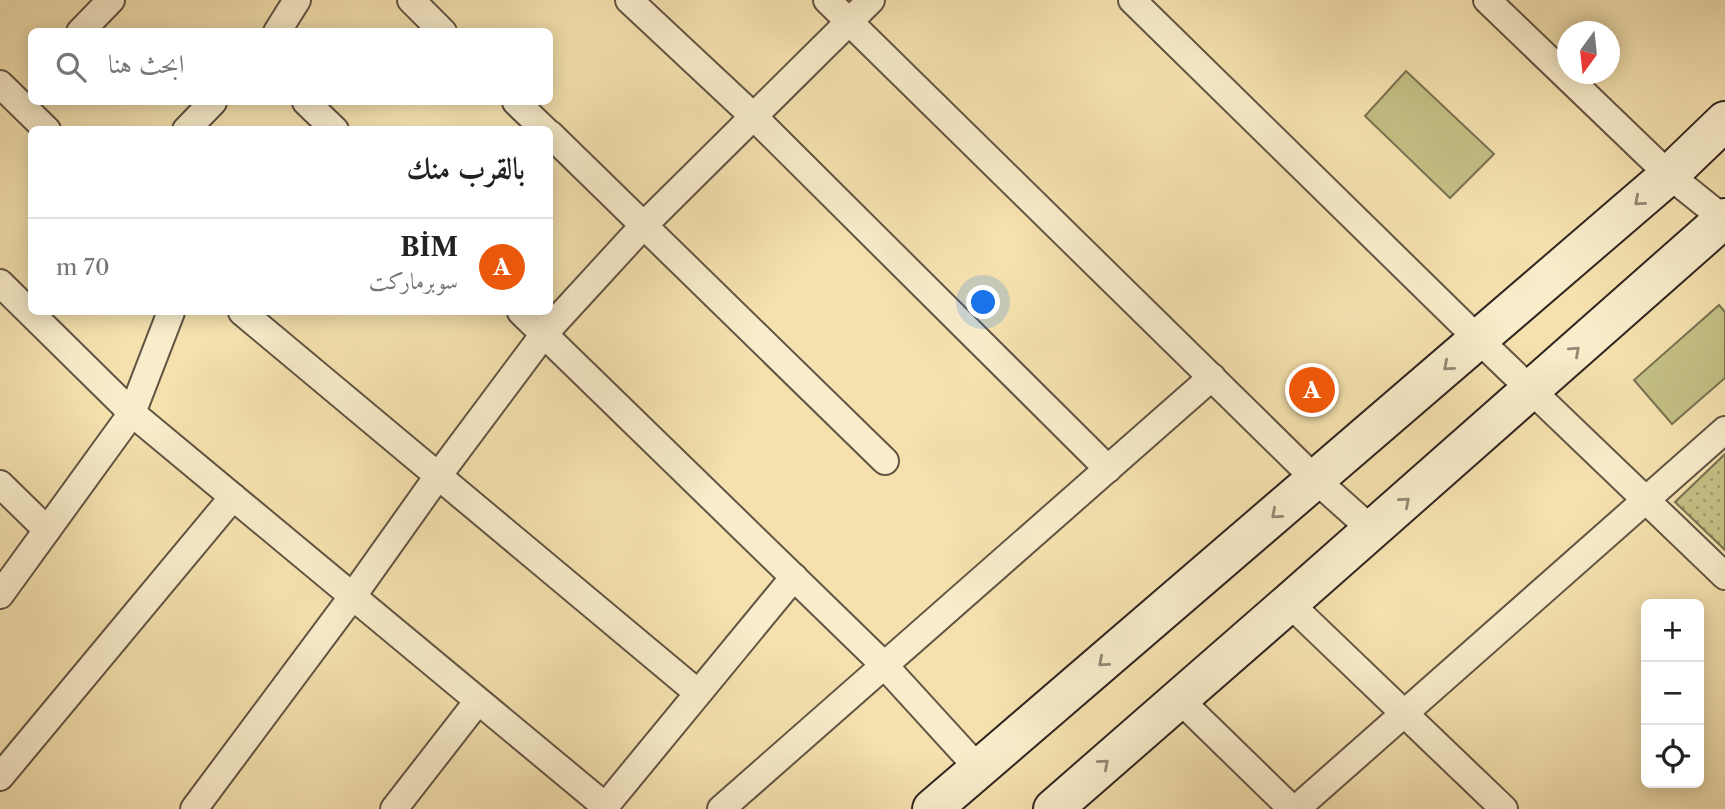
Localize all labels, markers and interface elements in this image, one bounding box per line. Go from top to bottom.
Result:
north arrow [1557,21,1620,84]
search box [28,28,553,105]
icon: search [52,48,90,86]
text: ابحث هنا [108,48,184,80]
text: بالقرب منك [407,150,525,187]
one-way arrow [1635,193,1648,205]
text: BİM [400,231,458,263]
text: 70 m [56,253,109,281]
text: A [493,253,511,281]
text: سوبرماركت [369,267,458,295]
your location [966,285,1000,319]
one-way arrow [1567,347,1580,359]
one-way arrow [1444,358,1457,370]
pin: A [1289,364,1335,416]
one-way arrow [1396,497,1409,510]
one-way arrow [1271,506,1284,518]
map controls [1641,599,1704,788]
button: + [1641,599,1704,662]
one-way arrow [1099,654,1112,666]
button: − [1641,662,1704,725]
button: locate [1641,725,1704,788]
one-way arrow [1096,760,1109,772]

